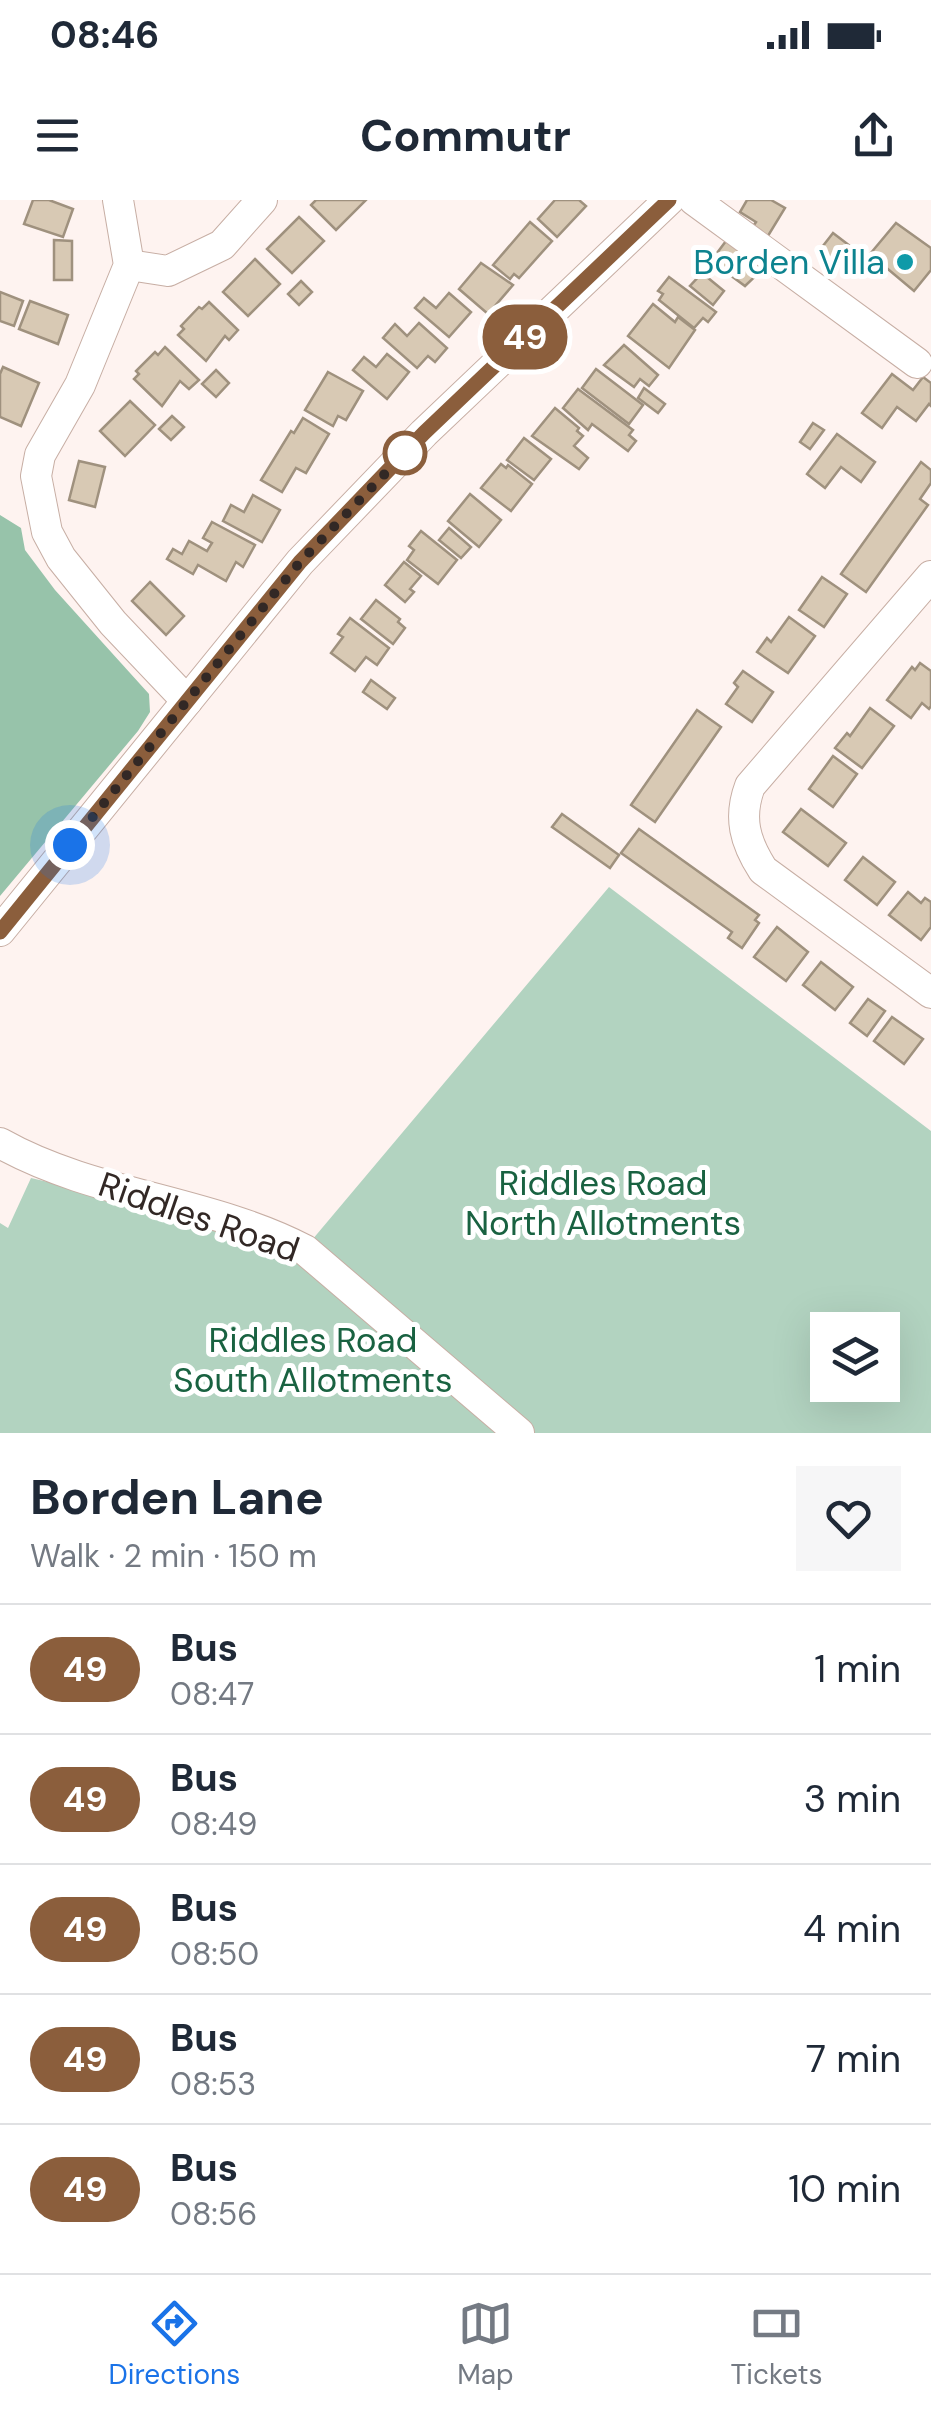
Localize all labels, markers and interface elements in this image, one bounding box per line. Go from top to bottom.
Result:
text: 08:46 [50,10,159,60]
text: Commutr [360,106,571,165]
icon: menu [30,108,85,163]
icon: share [846,108,901,163]
place label: Borden Villa [693,239,885,285]
marker: Borden Villa [894,251,916,273]
line badge: 49 [480,304,570,370]
text: 49 [503,314,547,360]
unlabelled marker [384,432,426,474]
your location [45,820,95,870]
park label: Riddles Road North Allotments [465,1160,741,1246]
street label: Riddles Road [93,1161,305,1273]
map controls [810,1312,900,1402]
button: layers [810,1312,900,1402]
park label: Riddles Road South Allotments [173,1317,453,1403]
text: Borden Lane [30,1466,324,1529]
button: heart [796,1466,901,1571]
text: Walk · 2 min · 150 m [30,1535,317,1577]
text: Bus [170,1623,238,1673]
text: 1 min [814,1644,901,1694]
text: 49 [63,1646,107,1692]
text: 08:47 [170,1673,254,1715]
text: Bus [170,1753,238,1803]
text: 3 min [804,1774,901,1824]
text: 49 [63,1776,107,1822]
text: 08:49 [170,1803,257,1845]
text: Bus [170,1883,238,1933]
text: 4 min [803,1904,901,1954]
text: 49 [63,1906,107,1952]
text: 08:50 [170,1933,259,1975]
text: Bus [170,2013,238,2063]
text: 7 min [806,2034,901,2084]
text: 49 [63,2036,107,2082]
text: 08:53 [170,2063,256,2105]
text: Bus [170,2143,238,2193]
text: 10 min [788,2164,901,2214]
text: 49 [63,2166,107,2212]
text: 08:56 [170,2193,257,2235]
tab: Directions [108,2296,240,2393]
tab: Map [457,2296,514,2393]
tab: Tickets [730,2296,822,2393]

